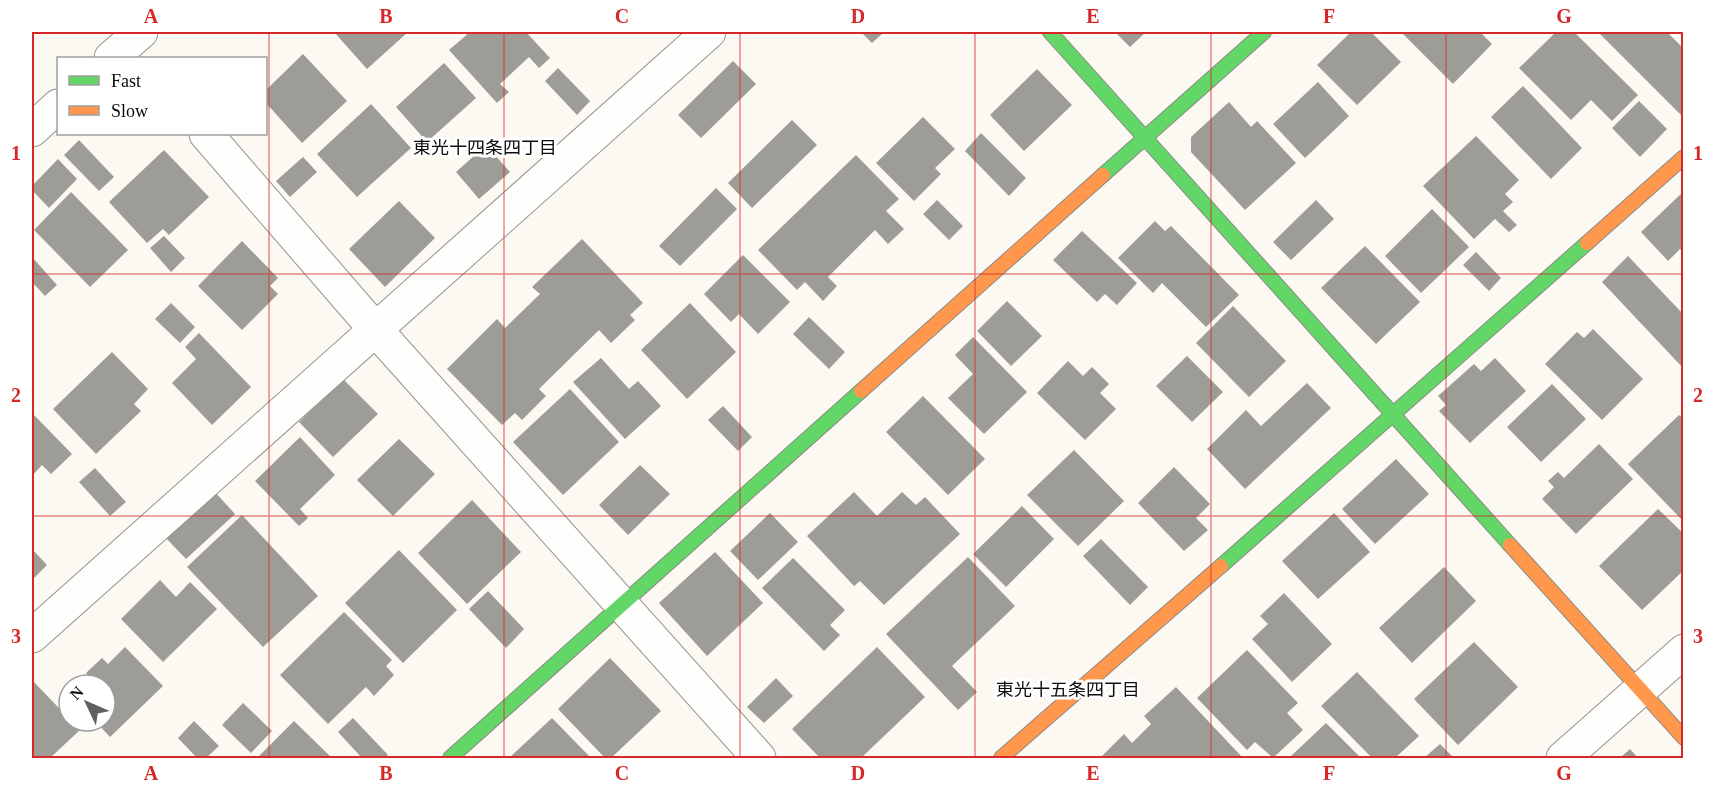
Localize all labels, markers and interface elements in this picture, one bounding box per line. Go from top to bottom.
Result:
text: A [144,5,159,27]
text: B [379,5,393,27]
text: C [615,5,629,27]
text: D [851,5,865,27]
text: E [1086,5,1100,27]
text: F [1323,5,1335,27]
text: G [1556,5,1572,27]
legend [57,57,267,135]
text: Fast [111,71,141,91]
text: Slow [111,101,148,121]
district label: 東光十四条四丁目 [413,138,557,158]
text: 1 [11,142,21,164]
text: 1 [1693,142,1703,164]
text: 2 [11,384,21,406]
text: 2 [1693,384,1703,406]
text: 3 [11,625,21,647]
text: 3 [1693,625,1703,647]
north arrow [57,673,117,733]
district label: 東光十五条四丁目 [996,680,1140,700]
text: N [66,683,87,703]
text: A [144,762,159,784]
text: B [379,762,393,784]
text: C [615,762,629,784]
text: D [851,762,865,784]
text: E [1086,762,1100,784]
text: F [1323,762,1335,784]
text: G [1556,762,1572,784]

